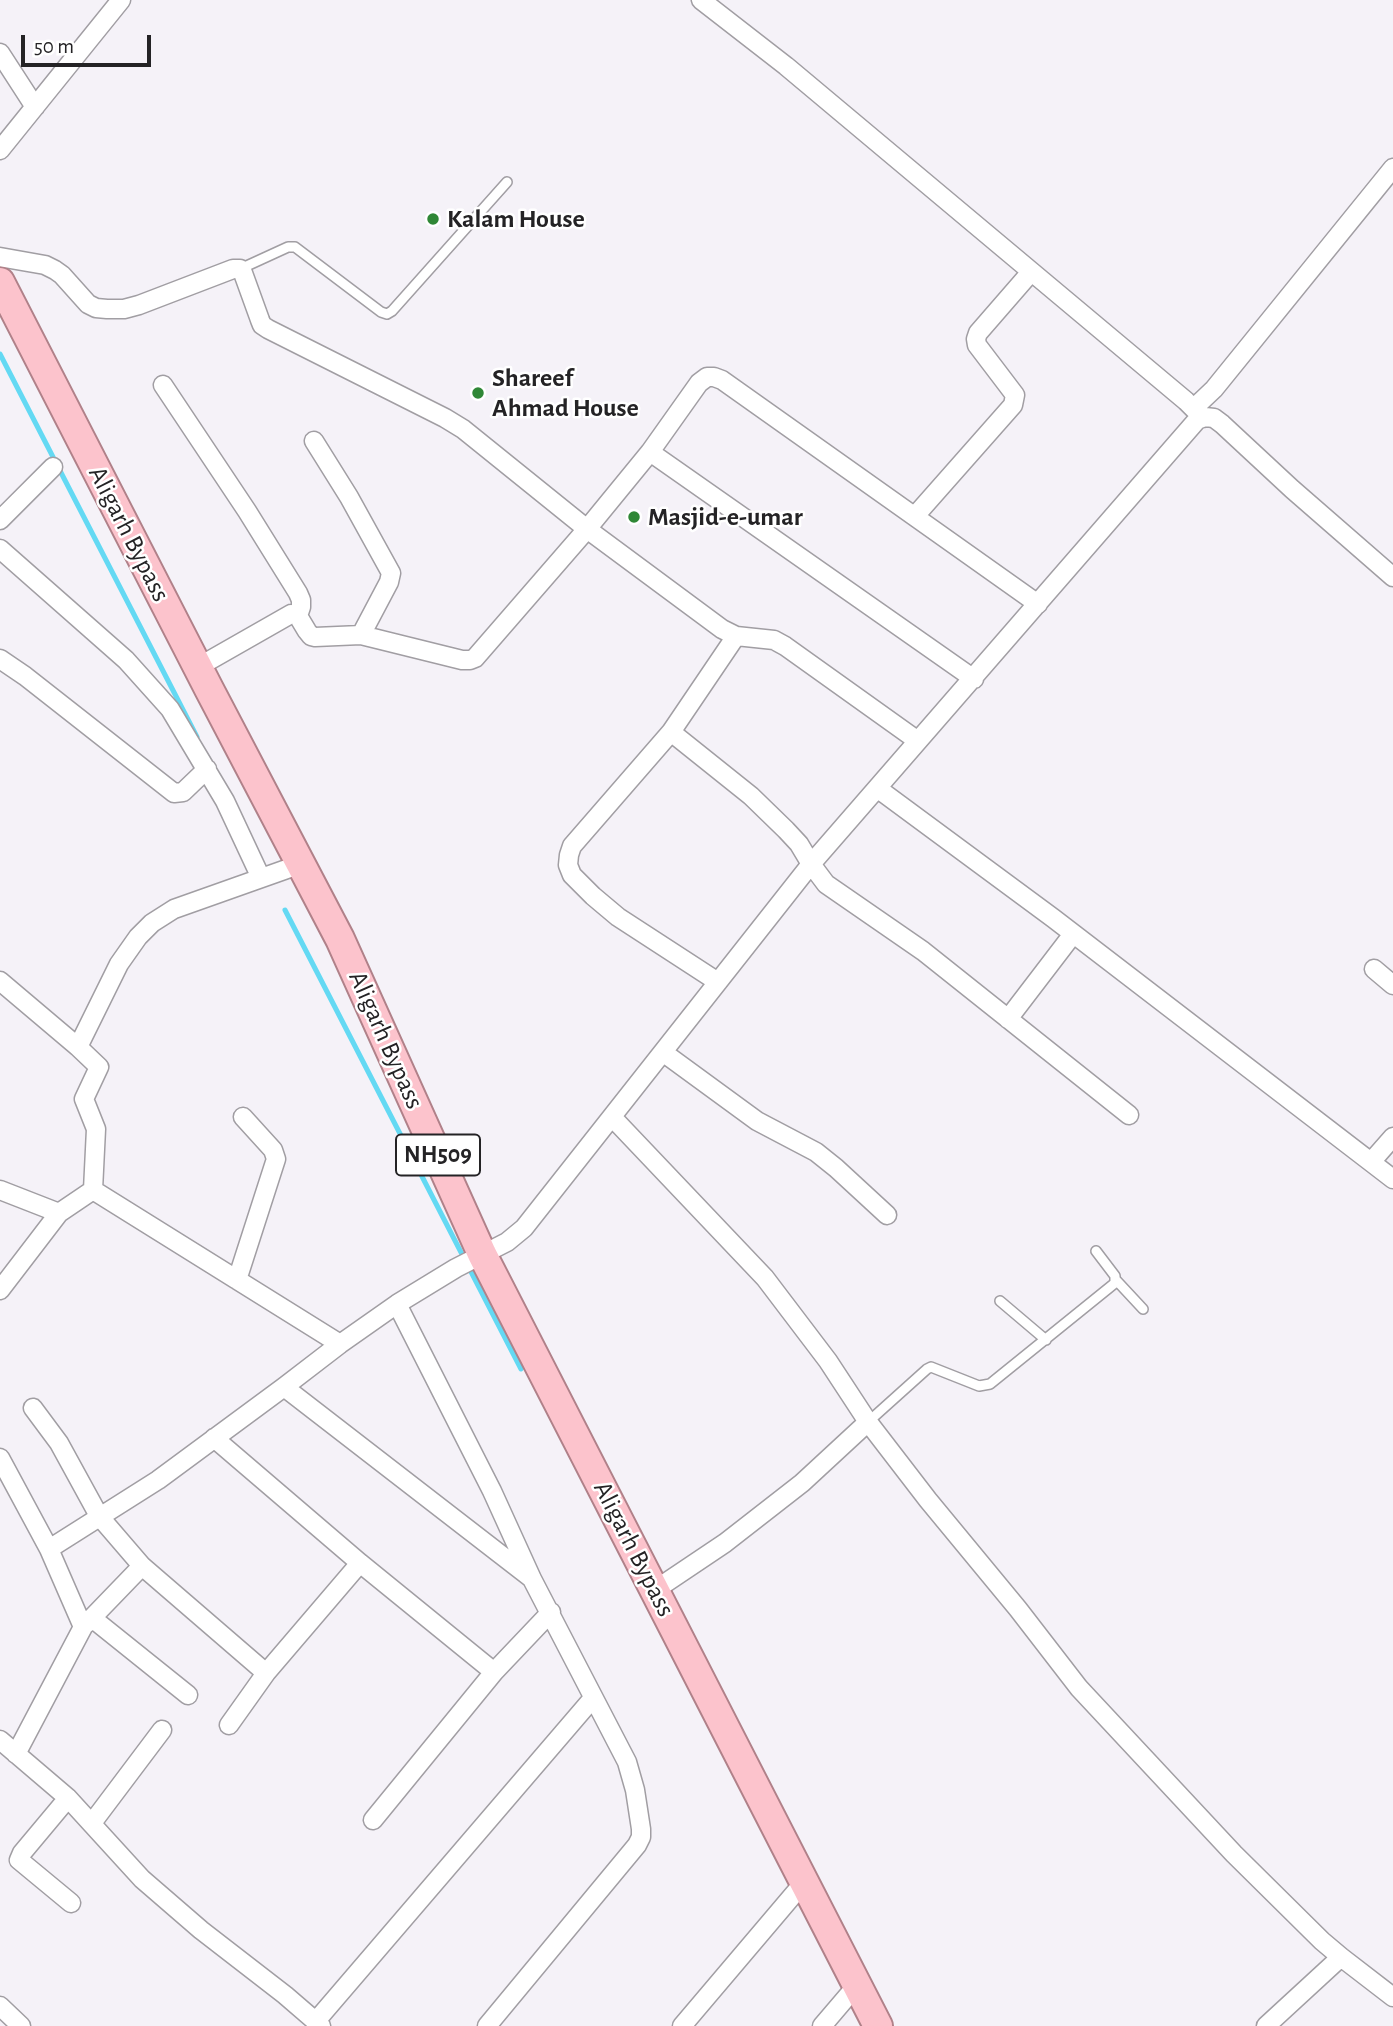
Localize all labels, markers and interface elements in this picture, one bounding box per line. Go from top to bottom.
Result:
scale bar [24,21,154,65]
text: 50 m [34,36,74,57]
place label: Kalam House [447,203,585,235]
marker: Kalam House [425,211,441,227]
place label: Shareef Ahmad House [492,362,639,424]
marker: Shareef Ahmad House [470,385,486,401]
street label: Aligarh Bypass [82,461,176,607]
place label: Masjid-e-umar [648,501,803,533]
marker: Masjid-e-umar [626,509,642,525]
street label: Aligarh Bypass [342,966,430,1114]
road number: NH509 [396,1134,480,1176]
street label: Aligarh Bypass [587,1476,681,1622]

